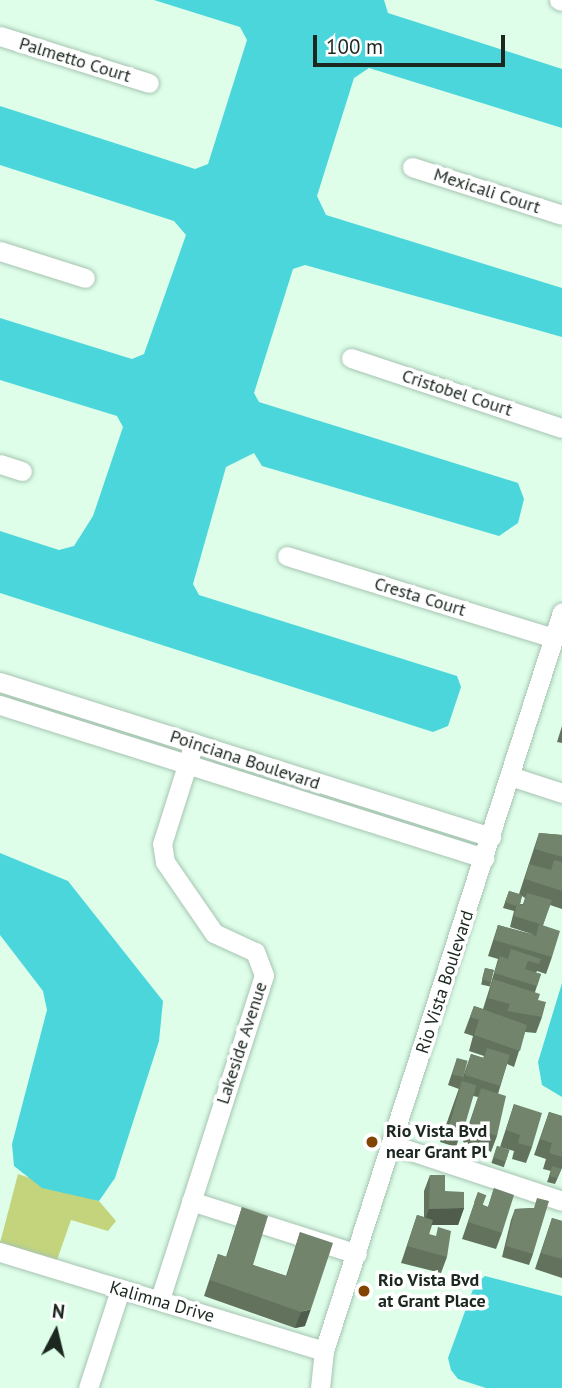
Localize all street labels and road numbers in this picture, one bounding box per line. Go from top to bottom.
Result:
street label: Palmetto Court [17,33,133,87]
street label: Mexicali Court [431,164,543,218]
street label: Cristobel Court [399,365,515,421]
street label: Cresta Court [372,573,468,621]
street label: Poinciana Boulevard [167,726,323,794]
street label: Rio Vista Boulevard [412,907,478,1057]
street label: Lakeside Avenue [212,979,272,1107]
street label: Kalimna Drive [107,1277,217,1327]

